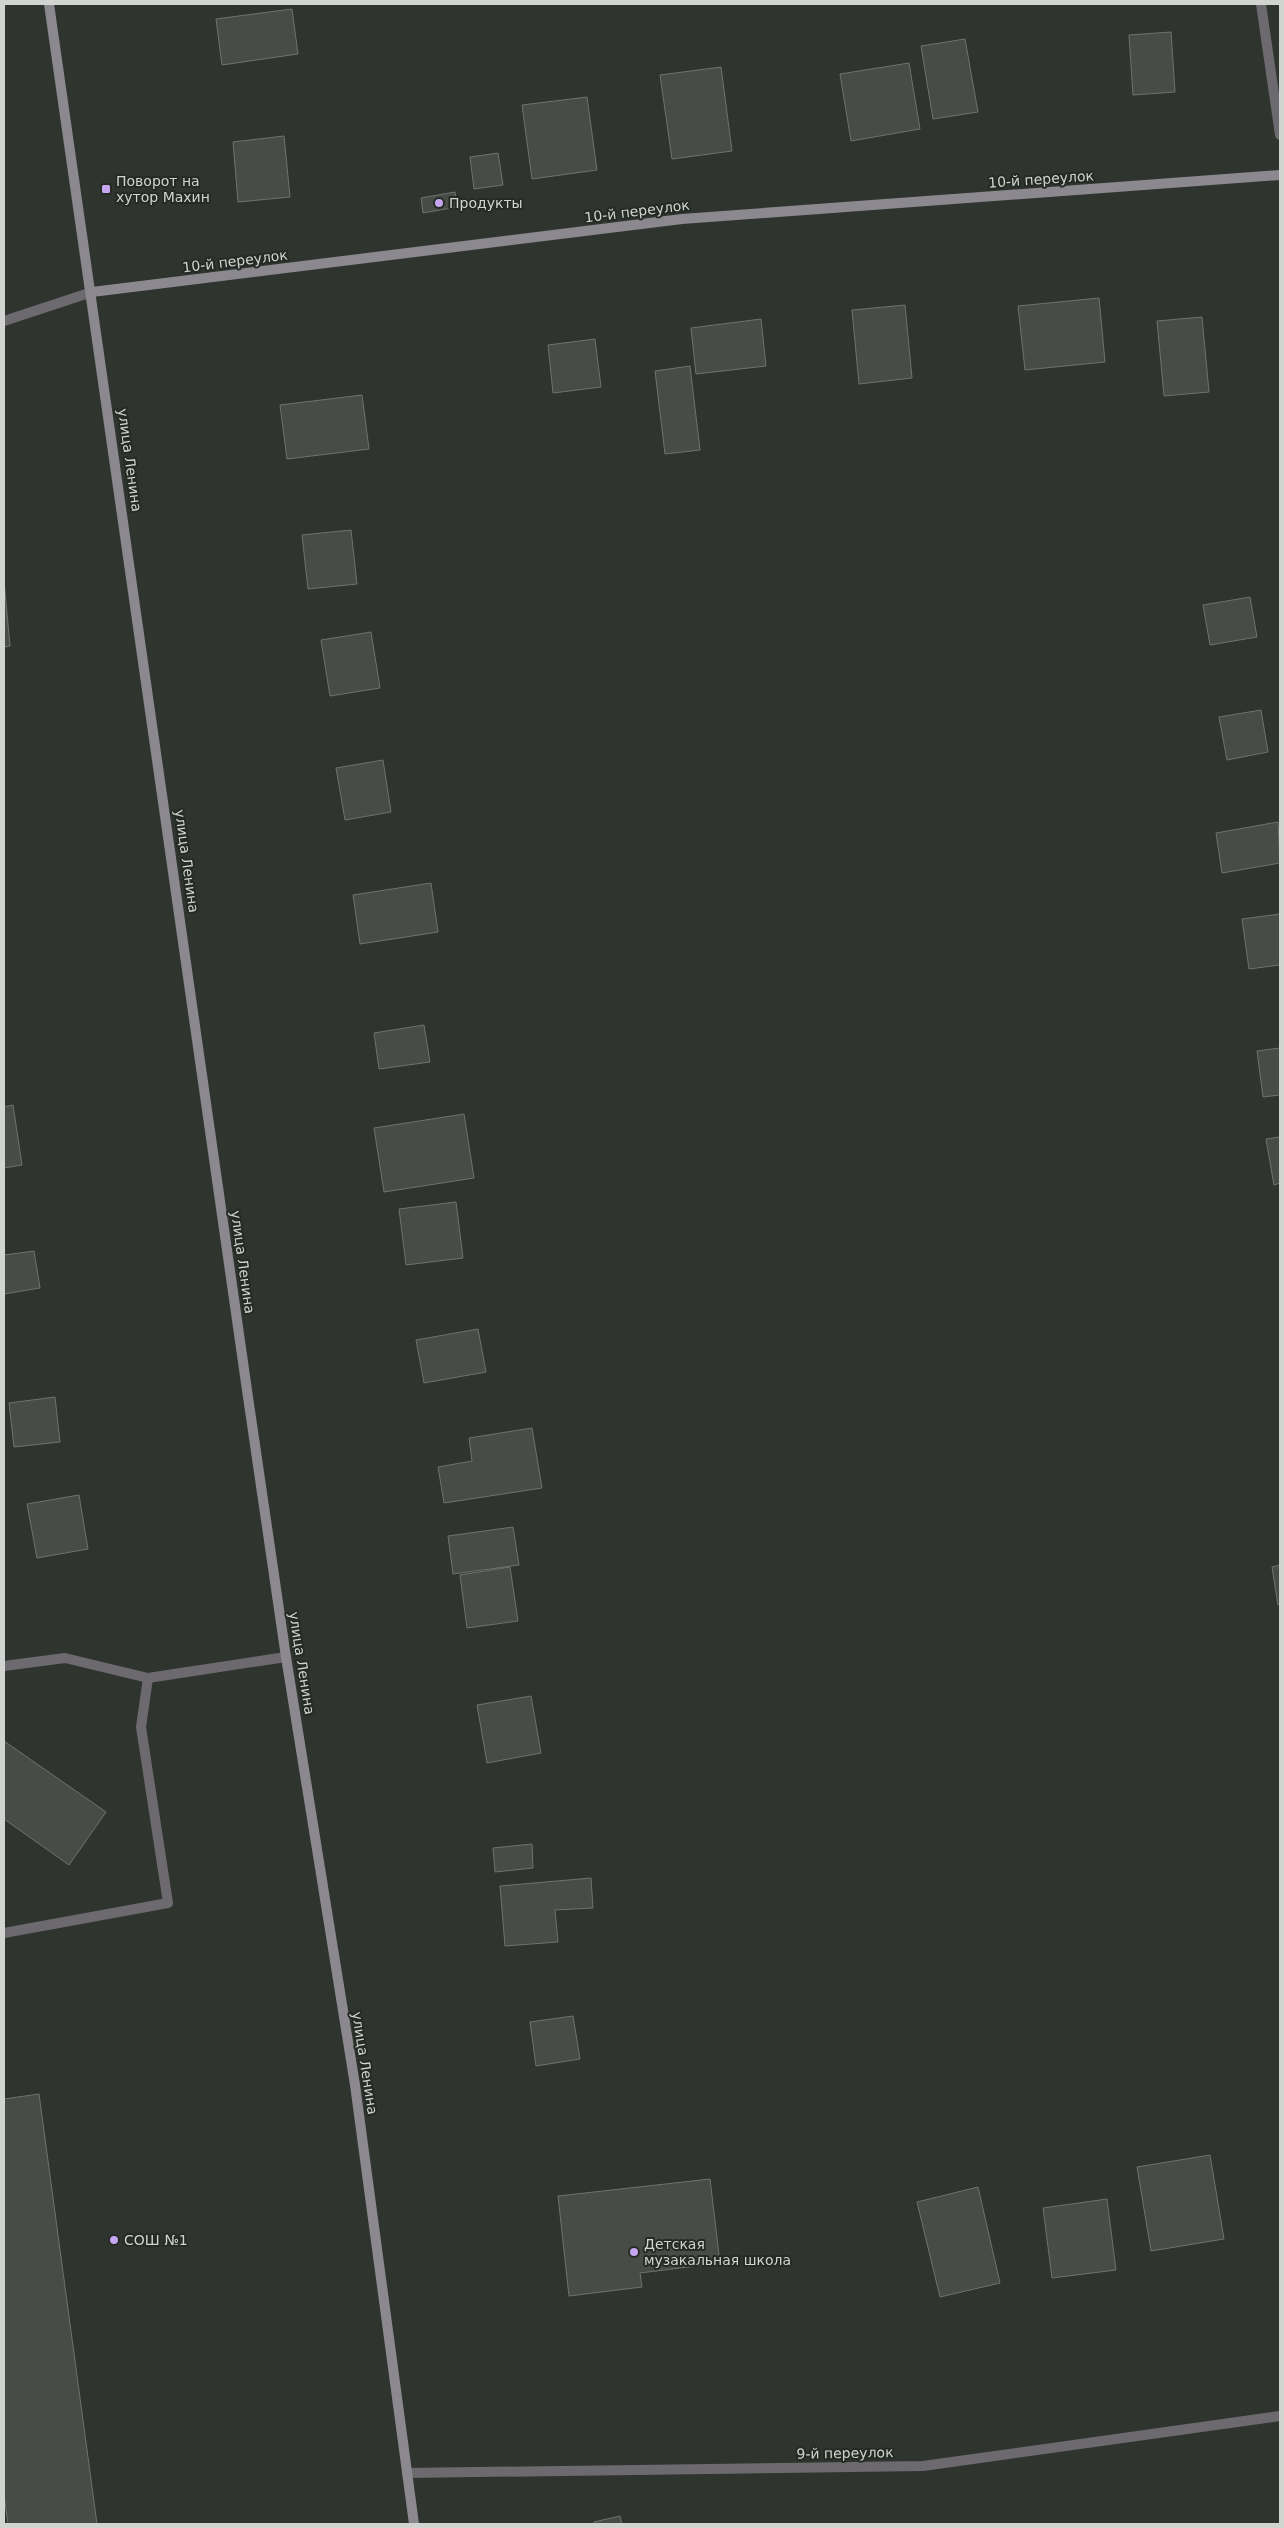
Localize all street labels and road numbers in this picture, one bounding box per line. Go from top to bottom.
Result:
street label: 10-й переулок [988,167,1094,191]
street label: 10-й переулок [583,197,691,225]
street label: 10-й переулок [181,247,289,275]
street label: улица Ленина [115,407,145,513]
street label: улица Ленина [172,808,202,914]
street label: улица Ленина [228,1209,258,1315]
street label: улица Ленина [286,1610,318,1716]
street label: улица Ленина [349,2010,381,2116]
street label: 9-й переулок [796,2444,894,2462]

